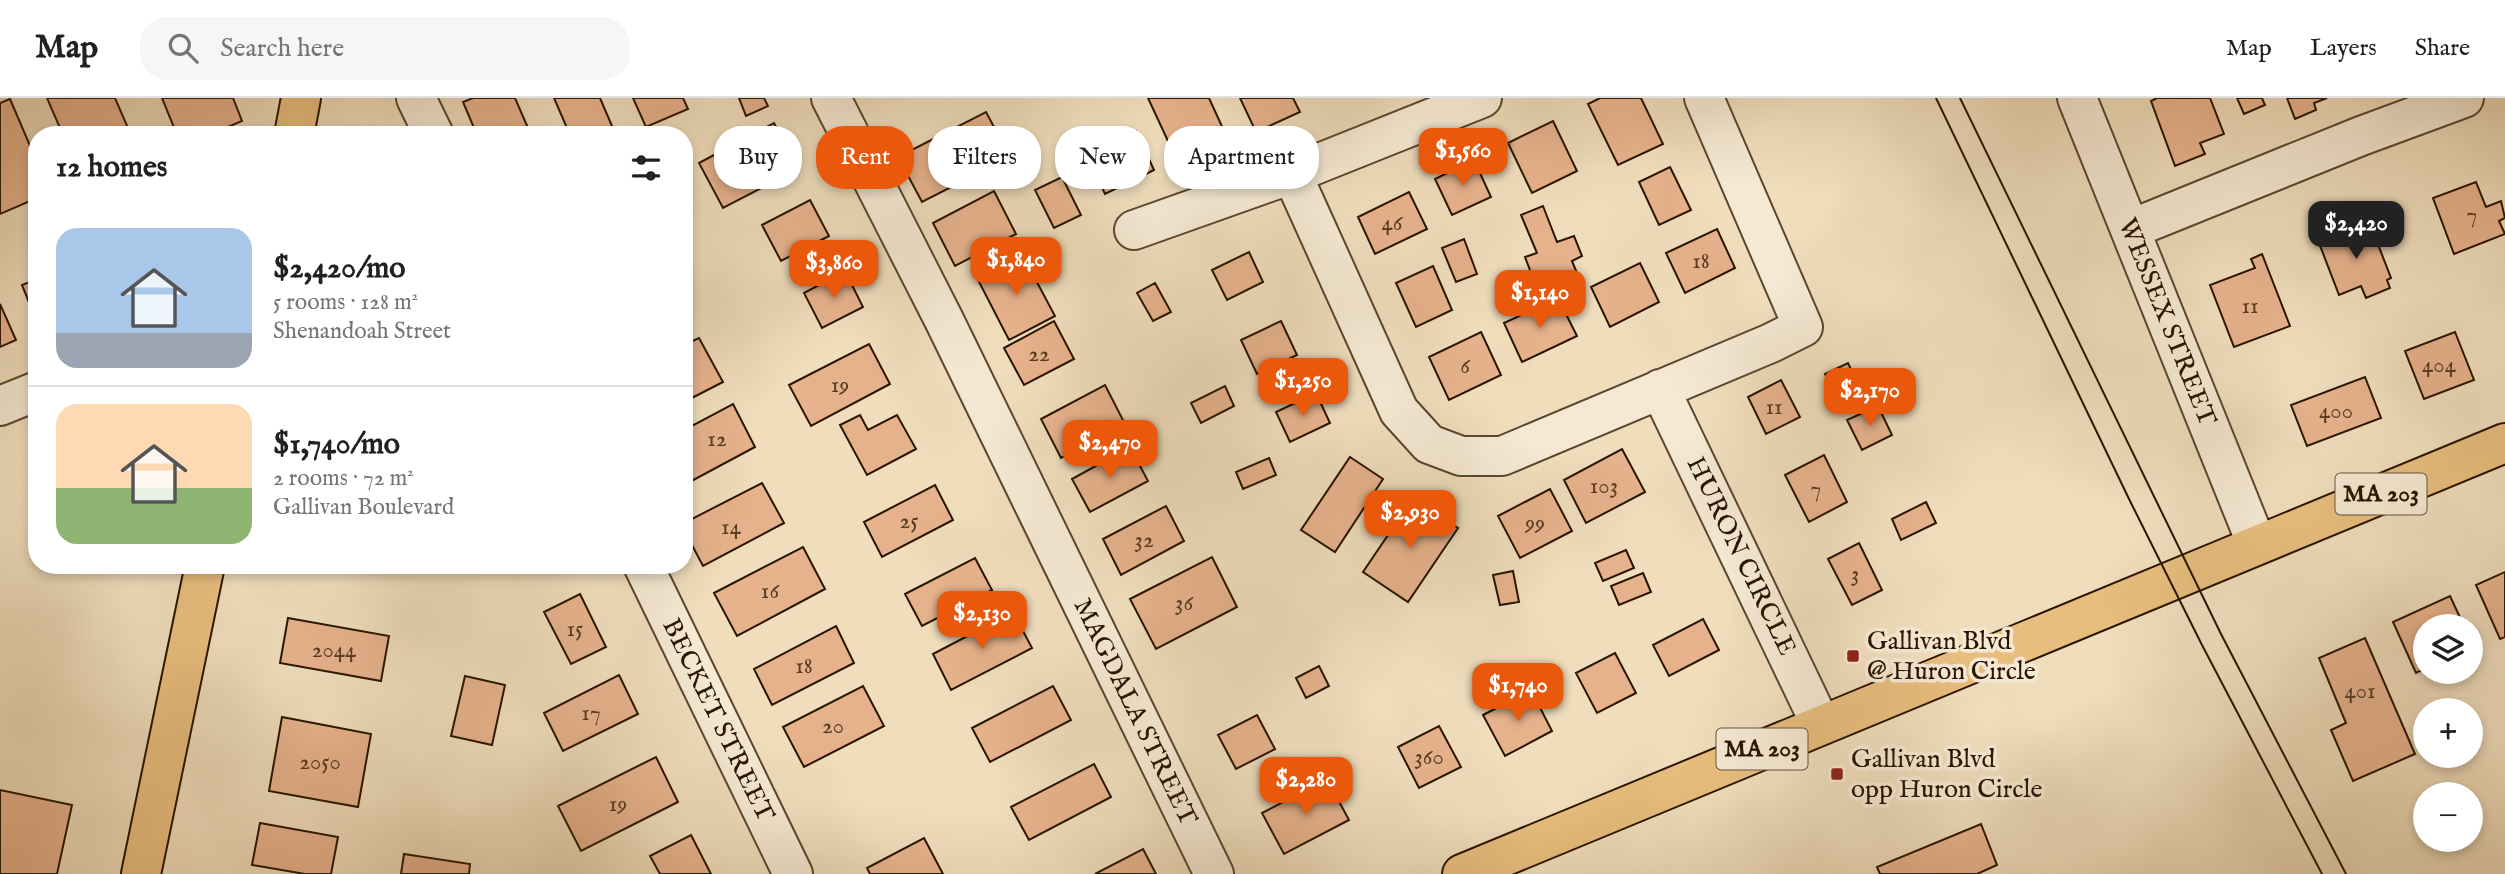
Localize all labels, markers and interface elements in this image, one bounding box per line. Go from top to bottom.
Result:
search box [140,17,630,80]
text: Map [35,27,98,69]
icon: search [164,29,202,67]
text: Search here [220,32,344,65]
text: Map [2226,33,2272,64]
text: Layers [2310,33,2377,64]
text: Share [2415,33,2470,64]
chip: Buy [714,126,802,189]
chip: Rent [816,126,914,189]
chip: Filters [928,126,1041,189]
chip: New [1055,126,1150,189]
chip: Apartment [1164,126,1319,189]
pin: $1,560 [1406,129,1520,188]
text: $1,560 [1435,136,1491,165]
text: 12 homes [56,149,167,187]
icon: filters [627,149,665,187]
house number: 7 [2467,201,2477,230]
pin: $2,420 [2299,202,2413,261]
house number: 46 [1382,209,1404,238]
text: $2,420 [2324,209,2388,238]
street label: WESSEX STREET [2110,213,2224,431]
pin: $1,840 [959,238,1073,297]
pin: $3,860 [777,240,891,300]
text: $1,840 [986,245,1046,274]
house number: 18 [1692,247,1710,276]
text: $3,860 [805,248,863,277]
text: $2,420/mo [273,250,405,288]
icon: home [112,256,196,340]
pin: $1,140 [1483,271,1597,330]
text: $1,140 [1511,278,1569,307]
text: 5 rooms · 128 m² [273,288,418,317]
house number: 11 [2241,292,2259,321]
text: Shenandoah Street [273,317,451,346]
house number: 22 [1028,340,1050,369]
house number: 404 [2422,351,2457,380]
house number: 6 [1460,352,1471,381]
pin: $1,250 [1246,358,1360,418]
text: $1,250 [1274,366,1332,395]
pin: $2,170 [1813,368,1927,428]
house number: 19 [831,371,849,400]
text: $2,170 [1840,376,1900,405]
house number: 11 [1765,393,1783,422]
house number: 400 [2319,397,2353,426]
pin: $2,470 [1053,420,1167,480]
house number: 12 [707,425,727,454]
text: $1,740/mo [273,426,400,464]
text: $2,470 [1079,428,1141,457]
icon: home [112,432,196,516]
street label: HURON CIRCLE [1679,451,1803,661]
text: 2 rooms · 72 m² [273,464,414,493]
house number: 103 [1590,472,1618,501]
road number: MA 203 [2336,474,2426,514]
house number: 7 [1811,475,1821,504]
pin: $2,930 [1353,490,1467,550]
text: Gallivan Boulevard [273,493,454,522]
text: $2,930 [1380,498,1440,527]
house number: 25 [899,507,919,536]
house number: 99 [1524,509,1545,538]
house number: 14 [721,513,742,542]
house number: 32 [1134,526,1154,555]
house number: 3 [1851,560,1859,589]
house number: 16 [761,577,780,606]
house number: 36 [1175,589,1194,618]
pin: $2,130 [925,592,1039,651]
street label: MAGDALA STREET [1066,593,1204,831]
text: $2,130 [953,599,1011,628]
street label: BECKET STREET [654,613,782,827]
map controls [2413,614,2483,852]
button: layers [2413,614,2483,684]
house number: 15 [567,615,583,644]
place label: Gallivan Blvd @ Huron Circle [1867,625,2036,688]
house number: 2044 [312,636,357,665]
marker: Gallivan Blvd @ Huron Circle [1845,648,1861,664]
house number: 18 [795,652,813,681]
pin: $1,740 [1461,664,1575,723]
text: $1,740 [1488,671,1548,700]
house number: 401 [2345,677,2376,706]
button: + [2413,698,2483,768]
house number: 17 [581,699,601,728]
house number: 20 [822,712,844,741]
road number: MA 203 [1716,728,1808,770]
house number: 360 [1414,743,1444,772]
place label: Gallivan Blvd opp Huron Circle [1851,743,2042,806]
house number: 2050 [299,748,341,777]
pin: $2,280 [1249,758,1363,817]
text: $2,280 [1276,765,1336,794]
marker: Gallivan Blvd opp Huron Circle [1829,766,1845,782]
button: − [2413,782,2483,852]
house number: 19 [609,790,627,819]

